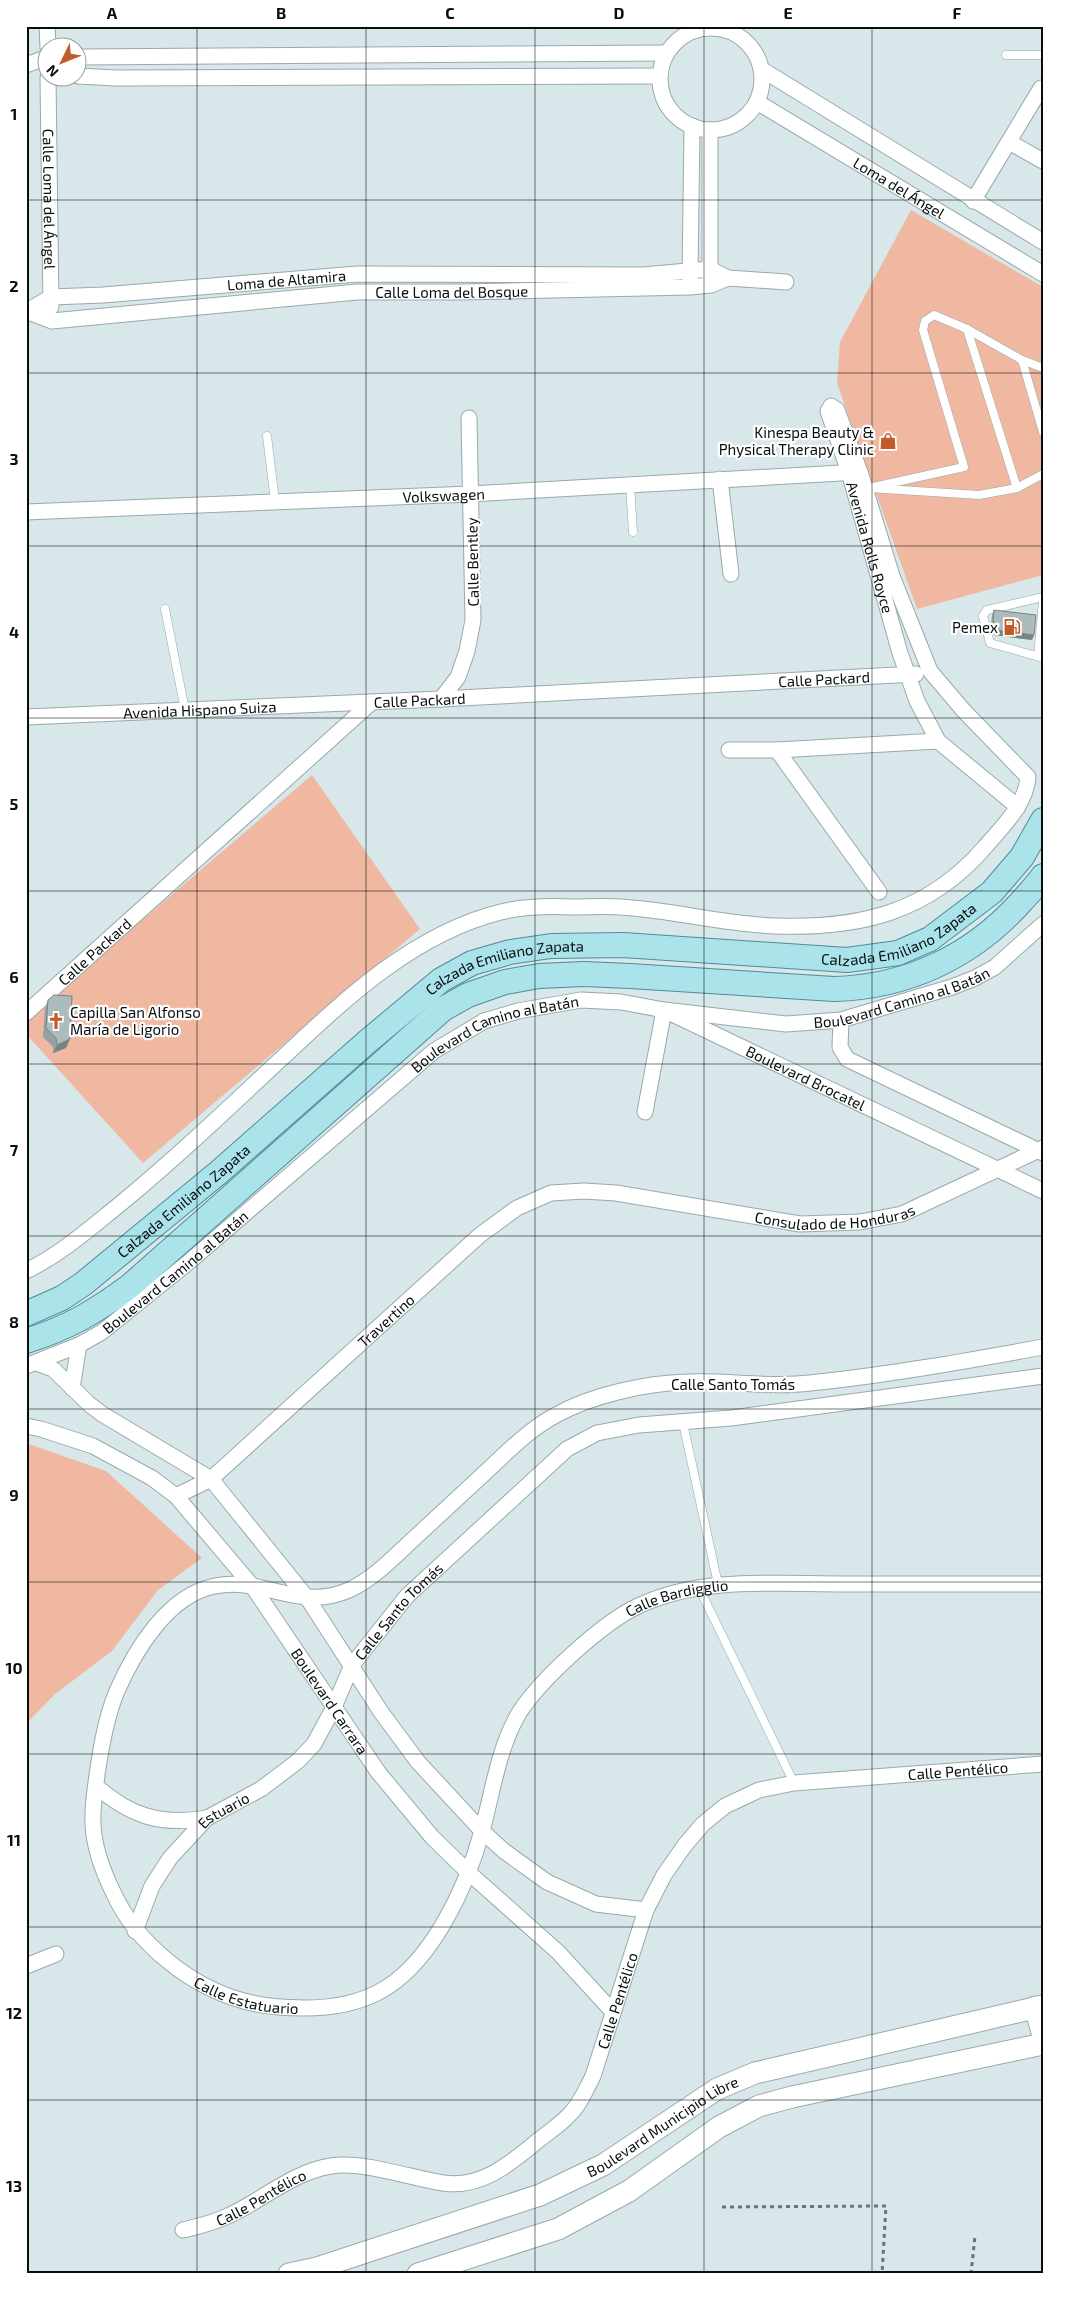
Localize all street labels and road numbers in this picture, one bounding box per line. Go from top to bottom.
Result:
street label: Calle Loma del Ángel [40,128,60,270]
street label: Loma del Ángel [850,153,949,222]
street label: Loma de Altamira [226,266,347,294]
street label: Calle Loma del Bosque [375,282,528,301]
street label: Avenida Rolls Royce [843,479,897,615]
street label: Volkswagen [402,484,485,506]
street label: Calle Bentley [462,517,482,607]
street label: Calle Packard [778,667,870,690]
street label: Calle Packard [373,689,466,711]
street label: Avenida Hispano Suiza [123,697,277,722]
street label: Calzada Emiliano Zapata [821,899,979,969]
street label: Calle Packard [54,914,135,989]
street label: Calzada Emiliano Zapata [421,937,584,998]
street label: Boulevard Camino al Batán [813,963,993,1031]
street label: Boulevard Camino al Batán [407,992,580,1076]
street label: Boulevard Brocatel [743,1042,869,1114]
street label: Calzada Emiliano Zapata [113,1140,253,1261]
street label: Consulado de Honduras [754,1200,918,1233]
street label: Boulevard Camino al Batán [99,1207,251,1337]
street label: Travertino [354,1290,418,1351]
street label: Calle Santo Tomás [671,1375,795,1393]
street label: Calle Santo Tomás [351,1559,446,1663]
street label: Calle Bardigglio [622,1575,729,1620]
street label: Boulevard Carrara [288,1645,372,1758]
street label: Calle Pentélico [907,1758,1009,1783]
street label: Estuario [193,1788,252,1832]
street label: Calle Pentélico [593,1950,641,2051]
street label: Calle Estatuario [191,1973,299,2017]
street label: Boulevard Municipio Libre [584,2072,741,2181]
street label: Calle Pentélico [213,2165,309,2229]

